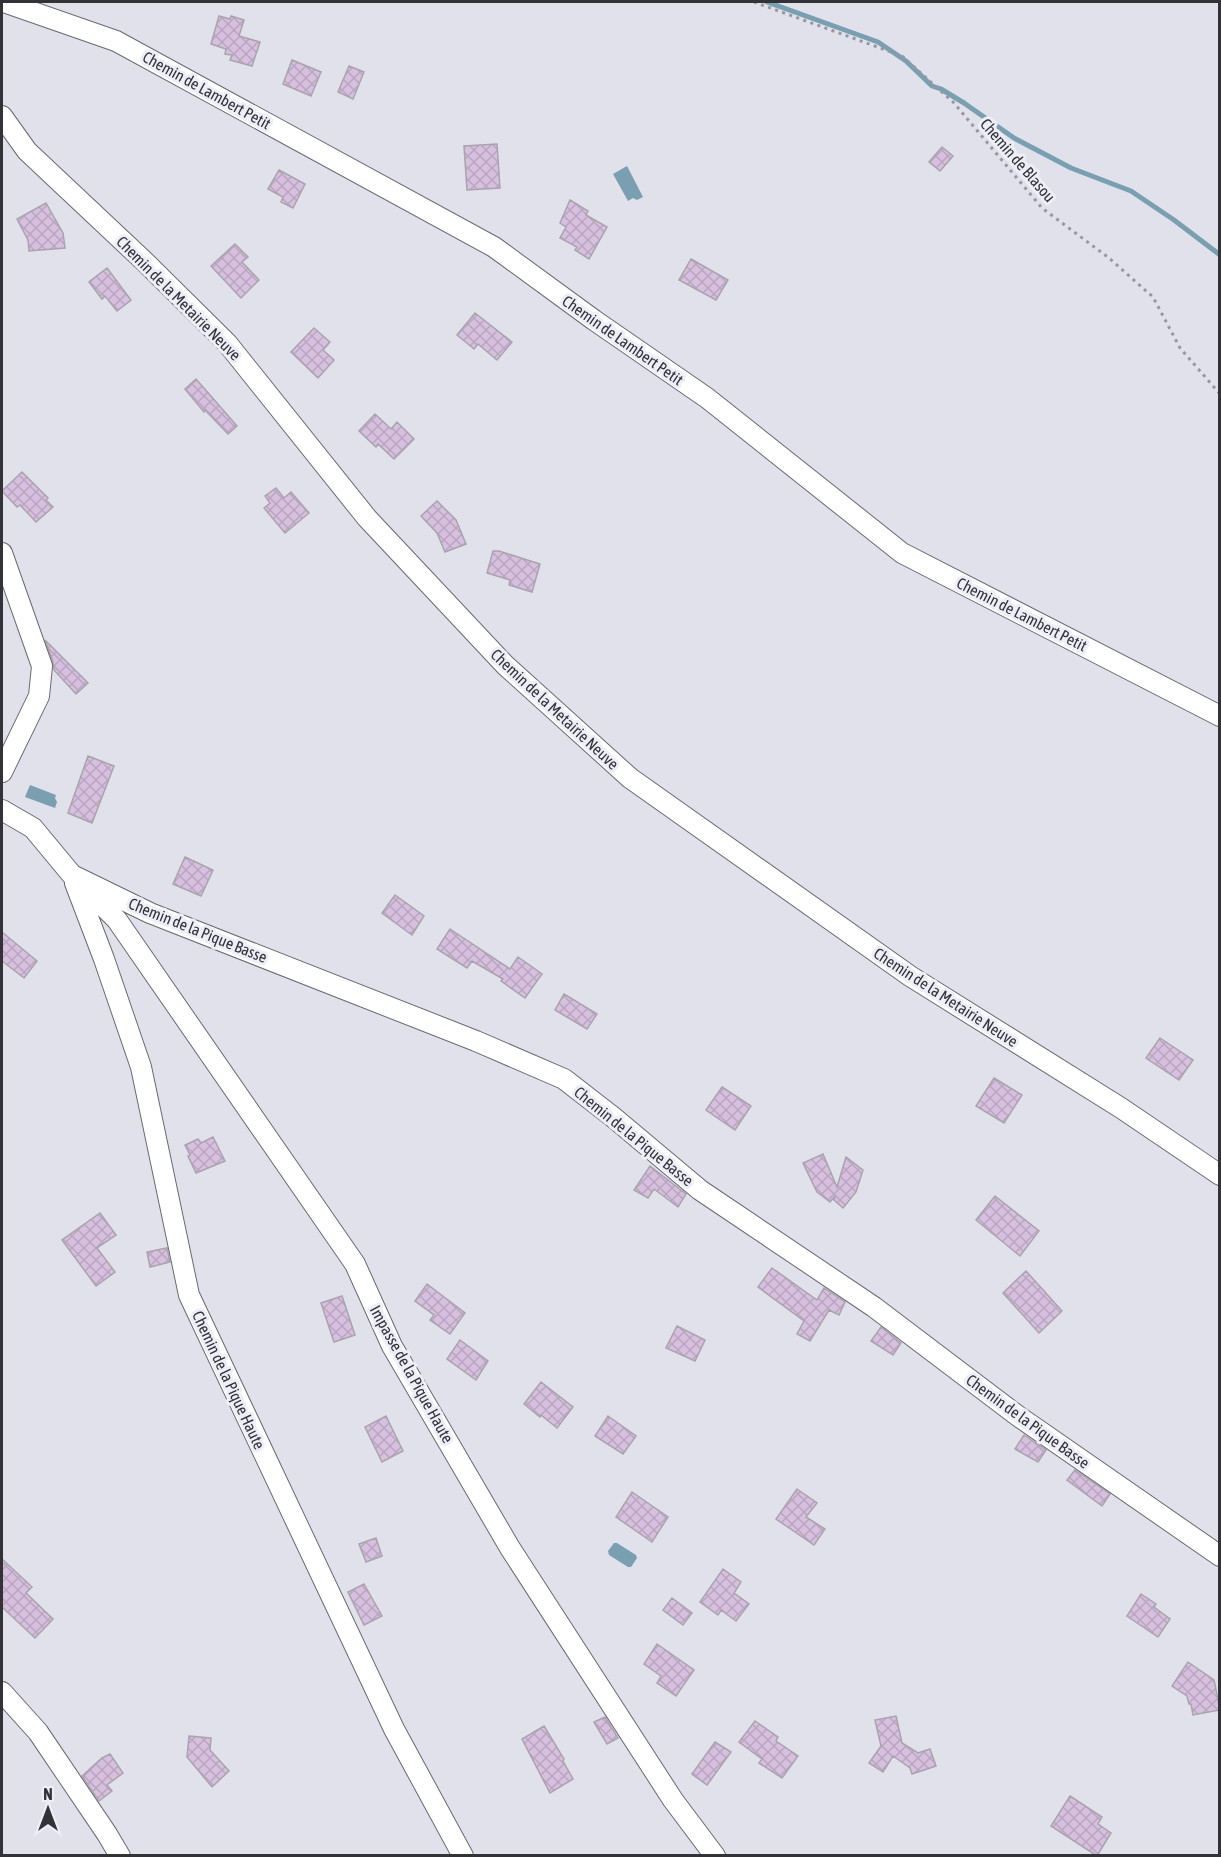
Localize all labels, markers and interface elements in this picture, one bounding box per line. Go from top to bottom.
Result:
street label: Chemin de Lambert Petit [140,47,275,133]
street label: Chemin de Blasou [977,115,1059,205]
street label: Chemin de la Metairie Neuve [113,232,245,364]
street label: Chemin de Lambert Petit [559,291,687,389]
street label: Chemin de Lambert Petit [954,573,1090,655]
street label: Chemin de la Metairie Neuve [487,645,623,773]
street label: Chemin de la Pique Basse [126,894,270,967]
street label: Chemin de la Metairie Neuve [871,944,1021,1050]
street label: Chemin de la Pique Basse [570,1082,697,1190]
street label: Impasse de la Pique Haute [366,1302,457,1446]
street label: Chemin de la Pique Haute [188,1308,269,1452]
street label: Chemin de la Pique Basse [962,1370,1093,1473]
north arrow [18,1779,78,1839]
text: N [43,1785,53,1803]

